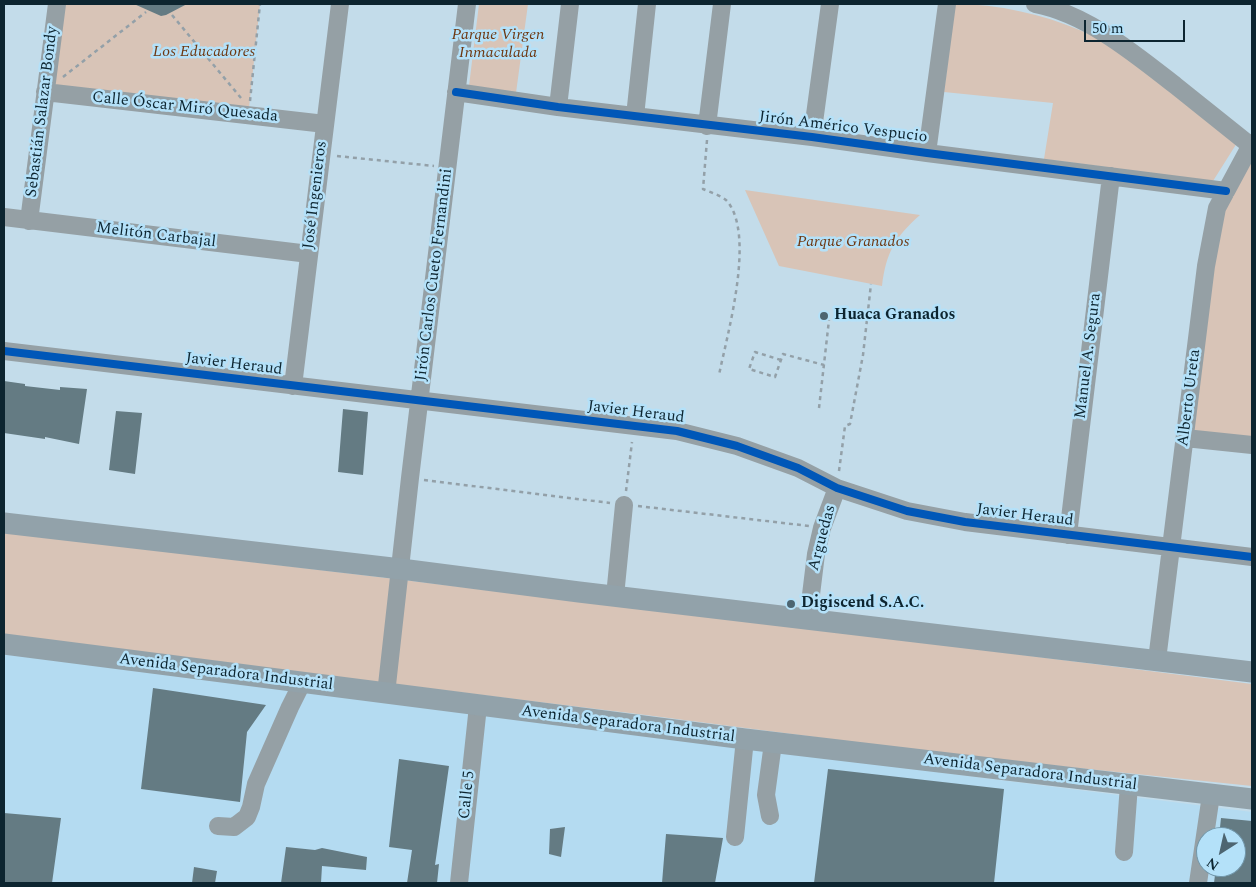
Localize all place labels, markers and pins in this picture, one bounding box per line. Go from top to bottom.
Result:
place label: Huaca Granados [834,306,955,326]
marker: Huaca Granados [818,310,830,322]
place label: Digiscend S.A.C. [801,594,924,614]
marker: Digiscend S.A.C. [785,598,797,610]

